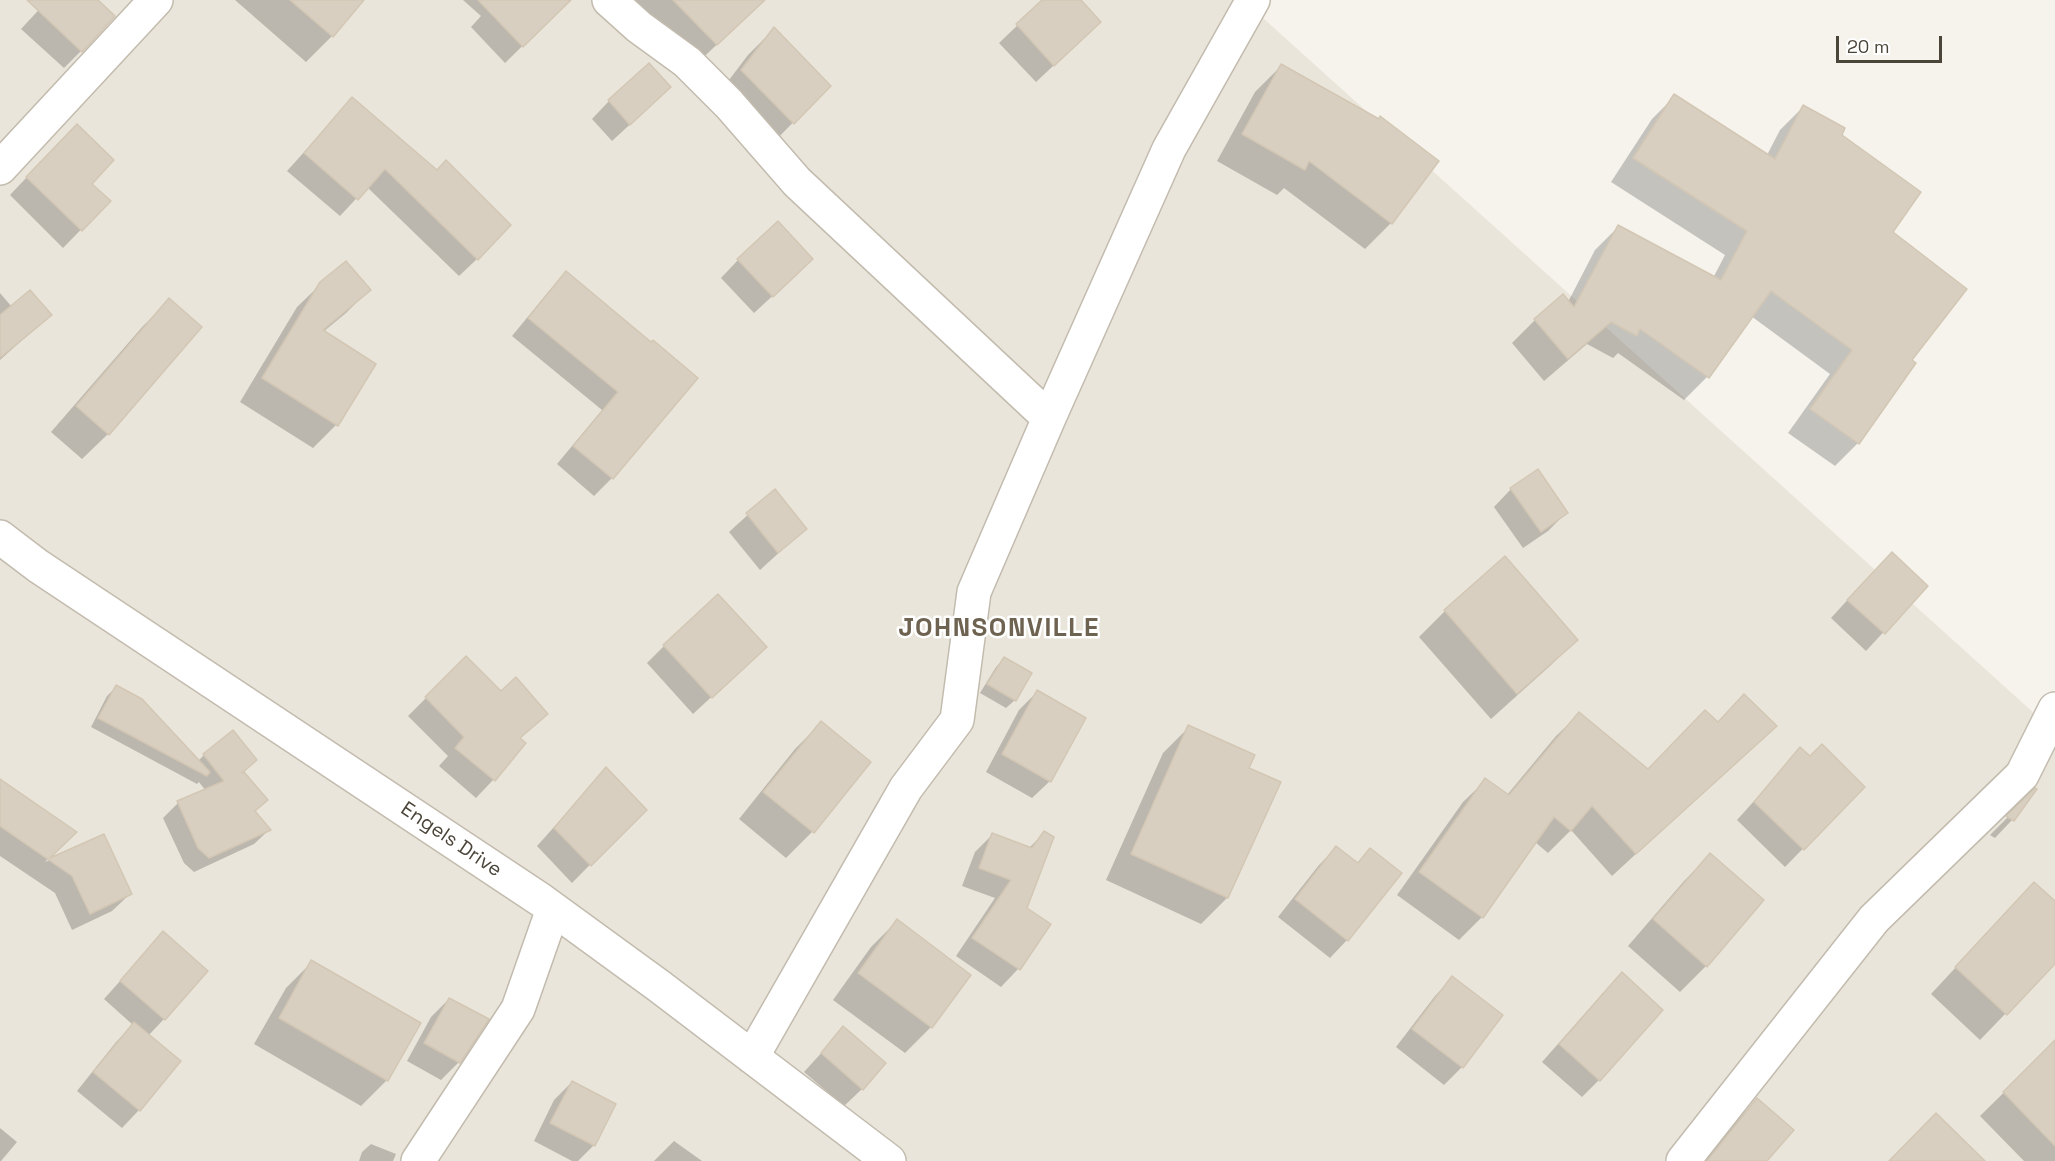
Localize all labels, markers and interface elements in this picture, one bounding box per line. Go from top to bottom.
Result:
scale bar [1839,24,1946,62]
text: 20 m [1847,35,1890,58]
district label: JOHNSONVILLE [898,613,1100,645]
street label: Engels Drive [396,797,506,883]

